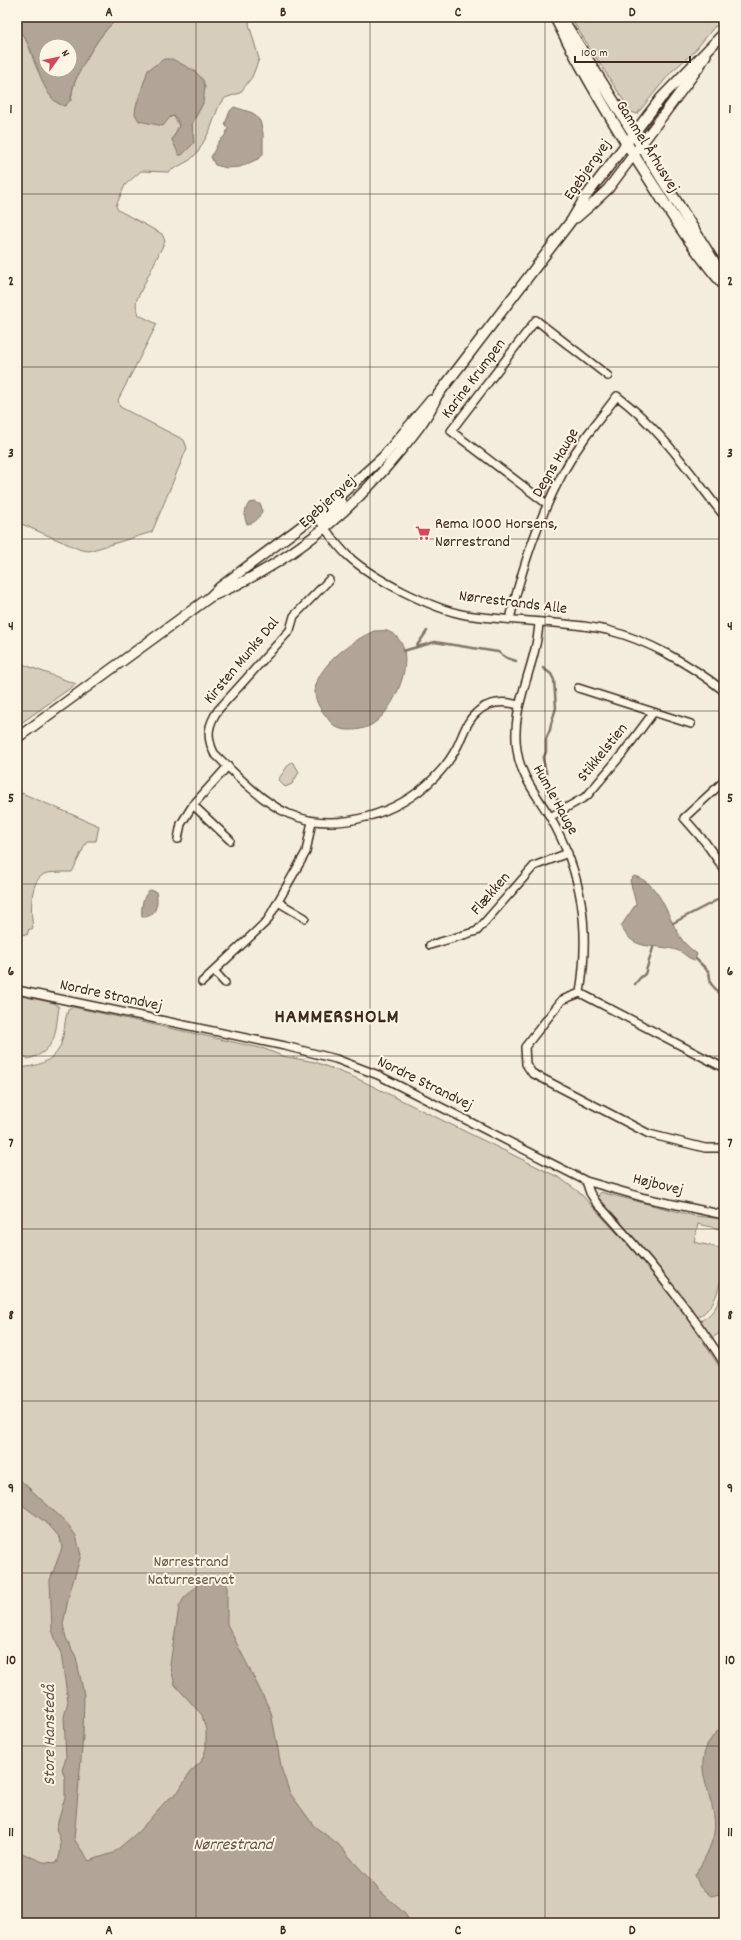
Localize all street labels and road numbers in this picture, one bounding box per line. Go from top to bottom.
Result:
street label: Gammel Århusvej [609,96,685,198]
street label: Egebjergvej [558,135,618,205]
street label: Karine Krumpen [436,334,512,424]
street label: Degns Hauge [527,424,585,502]
street label: Egebjergvej [294,470,362,534]
street label: Nørrestrands Alle [458,585,568,621]
street label: Kirsten Munks Dal [199,612,285,709]
street label: Stikkelstien [572,719,634,787]
street label: Humle Hauge [526,761,584,839]
street label: Flækken [466,867,516,921]
street label: Nordre Strandvej [58,974,164,1018]
street label: Nordre Strandvej [373,1051,477,1117]
street label: Højbovej [630,1168,686,1202]

